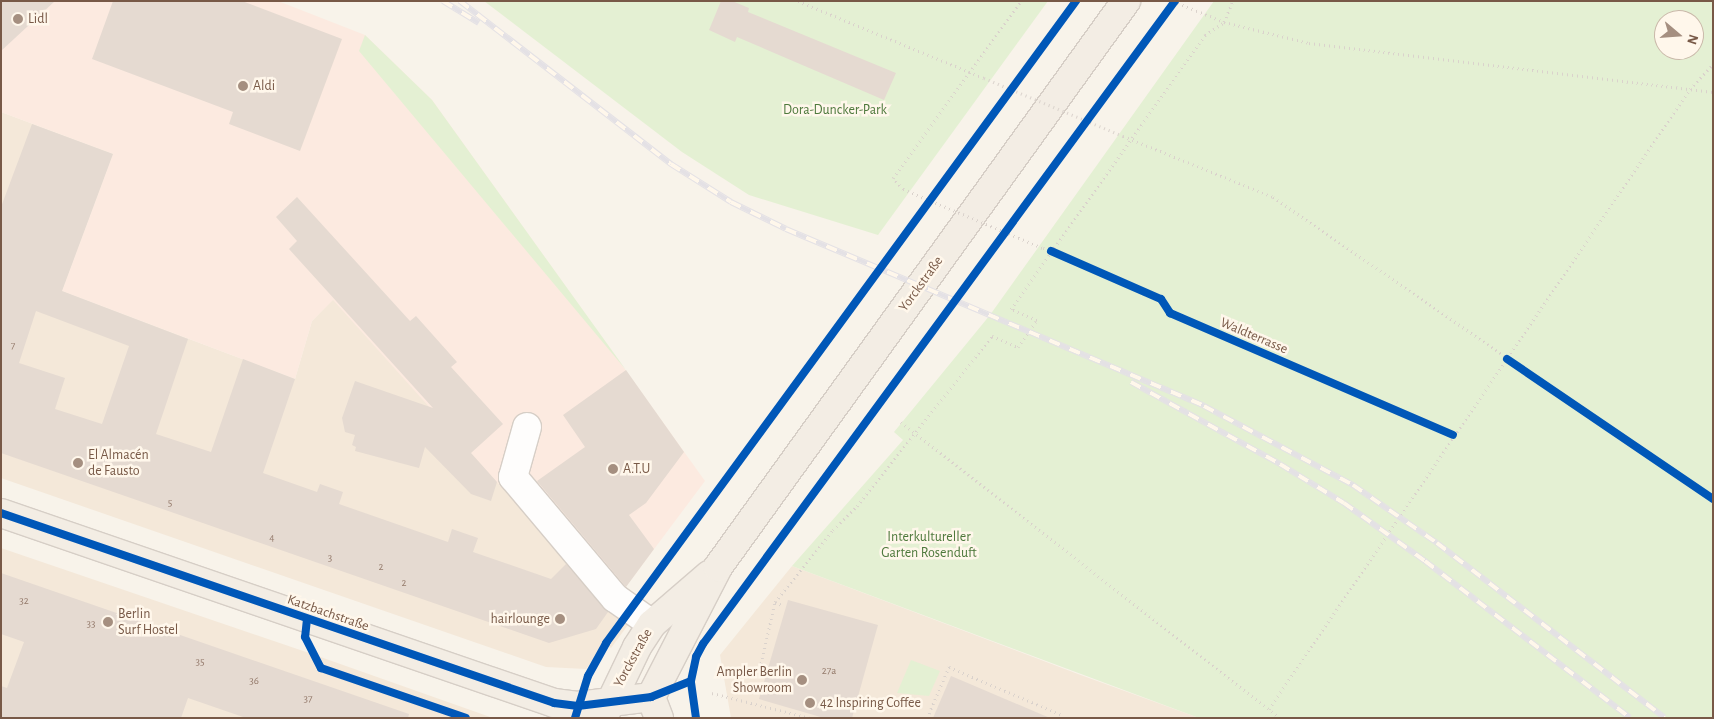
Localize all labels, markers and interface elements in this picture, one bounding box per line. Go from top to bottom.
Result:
north arrow [1654,10,1704,60]
place label: Lidl [28,11,48,27]
marker: Lidl [12,13,24,25]
text: N [1684,33,1700,46]
place label: Aldi [253,78,275,94]
marker: Aldi [237,80,249,92]
park label: Dora-Duncker-Park [783,102,887,118]
street label: Yorckstraße [895,253,947,315]
street label: Waldterrasse [1218,314,1290,358]
house number: 7 [11,339,15,353]
place label: El Almacén de Fausto [88,447,149,480]
marker: El Almacén de Fausto [72,457,84,469]
place label: A.T.U [623,461,650,477]
marker: A.T.U [607,463,619,475]
house number: 5 [168,496,172,510]
park label: Interkultureller Garten Rosenduft [881,529,977,562]
house number: 4 [269,531,275,545]
house number: 3 [328,551,332,565]
house number: 2 [378,560,384,574]
house number: 2 [401,576,407,590]
street label: Katzbachstraße [285,591,371,635]
house number: 32 [19,594,29,608]
place label: Berlin Surf Hostel [118,606,178,638]
place label: hairlounge [491,611,550,627]
marker: hairlounge [554,613,566,625]
marker: Berlin Surf Hostel [102,616,114,628]
house number: 33 [86,617,96,631]
street label: Yorckstraße [610,626,656,690]
house number: 35 [195,655,205,669]
place label: Ampler Berlin Showroom [717,664,792,696]
house number: 27a [822,664,836,678]
house number: 36 [249,674,259,688]
marker: Ampler Berlin Showroom [796,674,808,686]
house number: 37 [303,692,313,706]
place label: 42 Inspiring Coffee [820,695,921,711]
marker: 42 Inspiring Coffee [804,697,816,709]

